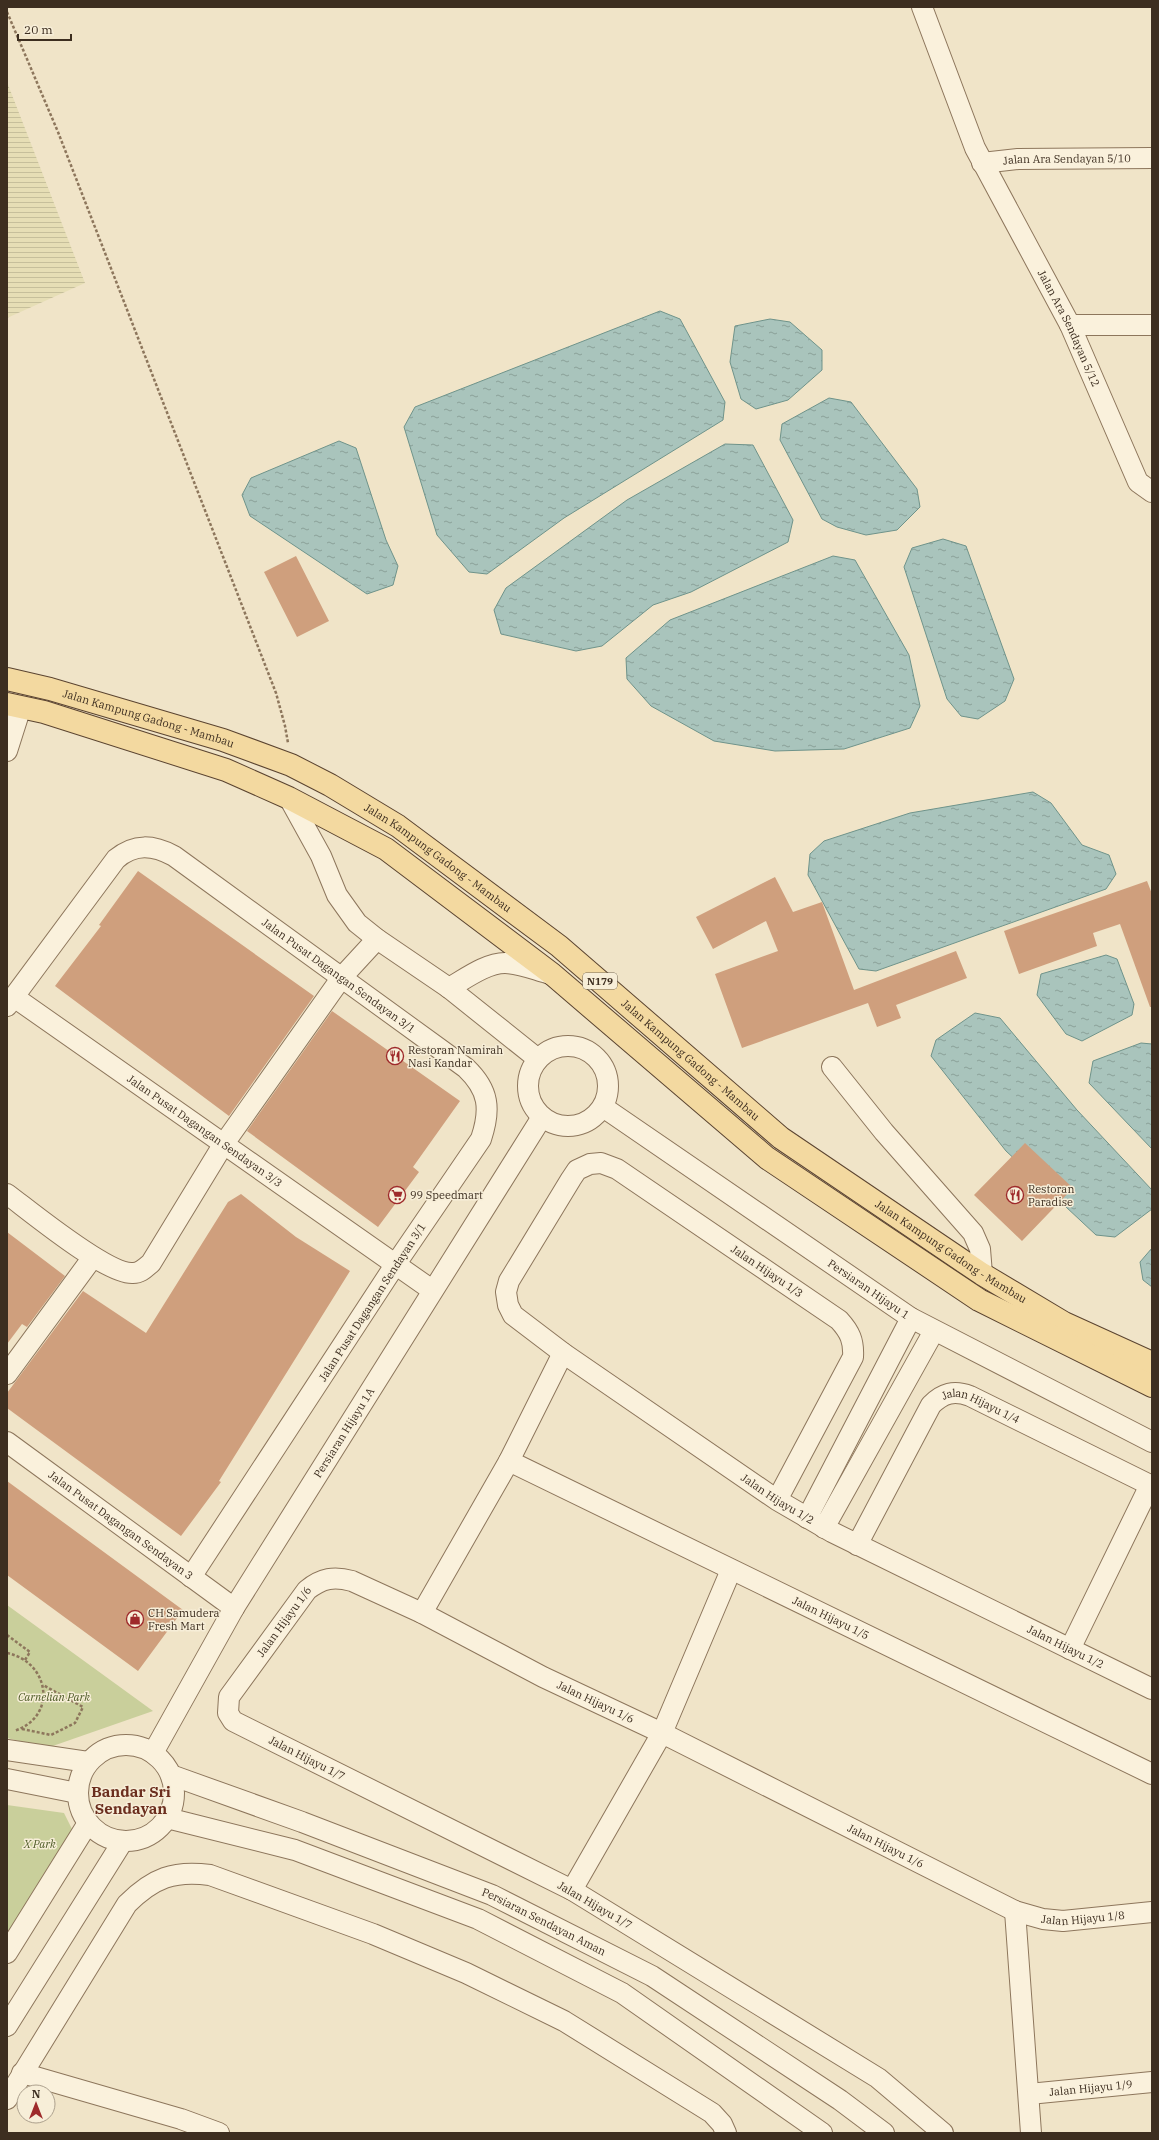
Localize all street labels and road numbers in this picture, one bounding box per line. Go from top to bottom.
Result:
street label: Jalan Ara Sendayan 5/10 [1002,151,1131,168]
street label: Jalan Ara Sendayan 5/12 [1035,267,1103,389]
street label: Jalan Kampung Gadong - Mambau [61,686,236,751]
street label: Jalan Kampung Gadong - Mambau [362,800,515,915]
street label: Jalan Pusat Dagangan Sendayan 3/1 [259,915,418,1036]
road number: N179 [583,973,617,989]
street label: Jalan Kampung Gadong - Mambau [619,996,763,1124]
street label: Jalan Pusat Dagangan Sendayan 3/3 [125,1072,285,1190]
street label: Jalan Kampung Gadong - Mambau [873,1197,1029,1306]
street label: Jalan Pusat Dagangan Sendayan 3/1 [315,1220,429,1384]
street label: Jalan Hijayu 1/3 [728,1242,806,1300]
street label: Persiaran Hijayu 1 [825,1256,912,1322]
street label: Persiaran Hijayu 1A [311,1385,378,1480]
street label: Jalan Hijayu 1/4 [939,1386,1022,1427]
street label: Jalan Pusat Dagangan Sendayan 3 [46,1468,196,1583]
street label: Jalan Hijayu 1/2 [738,1470,817,1527]
street label: Jalan Hijayu 1/6 [254,1583,314,1659]
street label: Jalan Hijayu 1/5 [790,1593,872,1642]
street label: Jalan Hijayu 1/2 [1025,1622,1106,1671]
street label: Jalan Hijayu 1/6 [555,1678,636,1726]
street label: Jalan Hijayu 1/7 [267,1733,347,1783]
street label: Jalan Hijayu 1/6 [845,1821,926,1871]
street label: Jalan Hijayu 1/7 [555,1878,635,1932]
street label: Persiaran Sendayan Aman [480,1885,608,1959]
street label: Jalan Hijayu 1/8 [1041,1908,1125,1928]
street label: Jalan Hijayu 1/9 [1048,2077,1133,2099]

